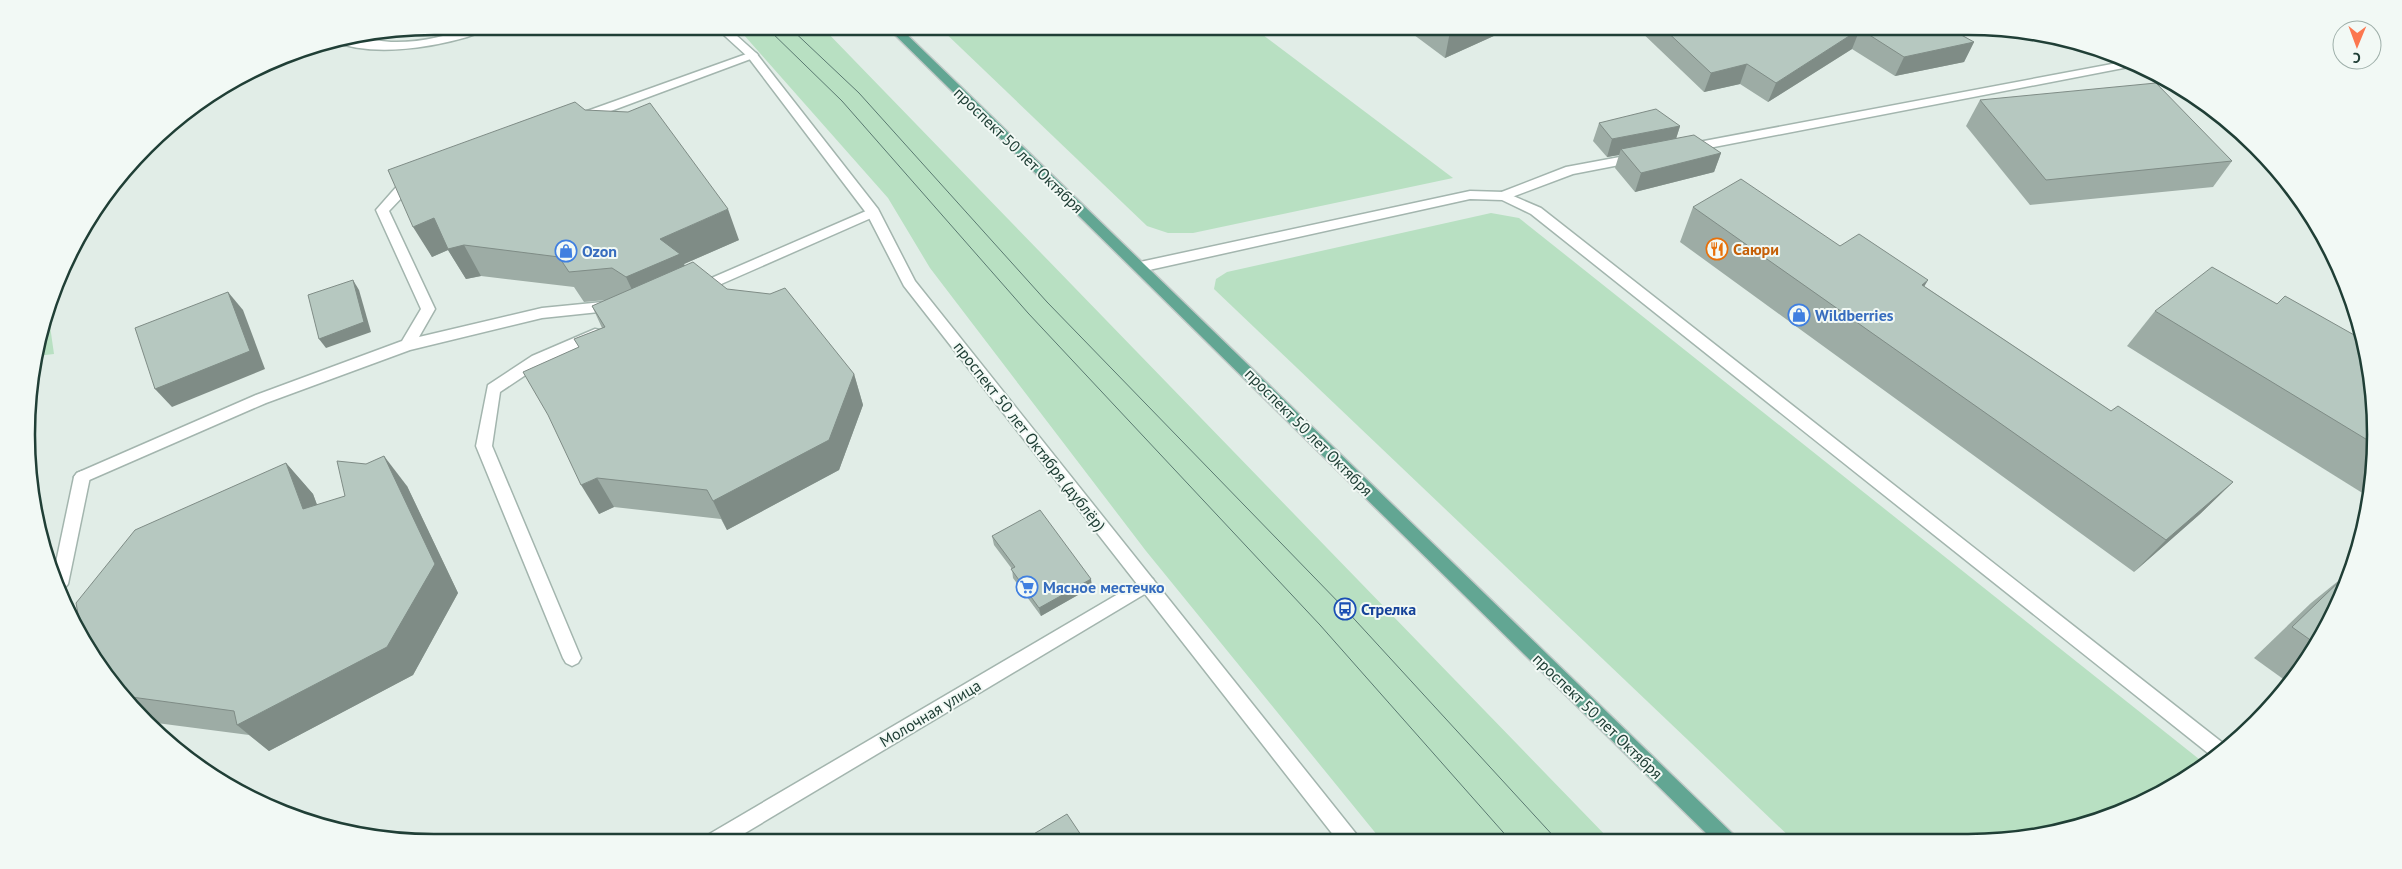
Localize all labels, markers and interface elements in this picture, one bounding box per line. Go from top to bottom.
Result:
north arrow [2332,20,2382,70]
text: С [2353,49,2361,67]
street label: проспект 50 лет Октября [950,83,1088,217]
restaurant icon: Саюри [1705,237,1729,261]
shop icon: Ozon [554,239,578,263]
place label: Саюри [1733,239,1779,259]
place label: Ozon [582,241,617,261]
shop icon: Wildberries [1787,303,1811,327]
place label: Wildberries [1815,305,1894,325]
street label: проспект 50 лет Октября (дублёр) [950,337,1110,535]
street label: проспект 50 лет Октября [1241,364,1377,500]
supermarket icon: Мясное местечко [1015,575,1039,599]
place label: Мясное местечко [1043,577,1165,597]
bus stop icon: Стрелка [1333,597,1357,621]
place label: Стрелка [1361,599,1416,619]
street label: проспект 50 лет Октября [1529,649,1667,783]
street label: Молочная улица [876,675,984,751]

